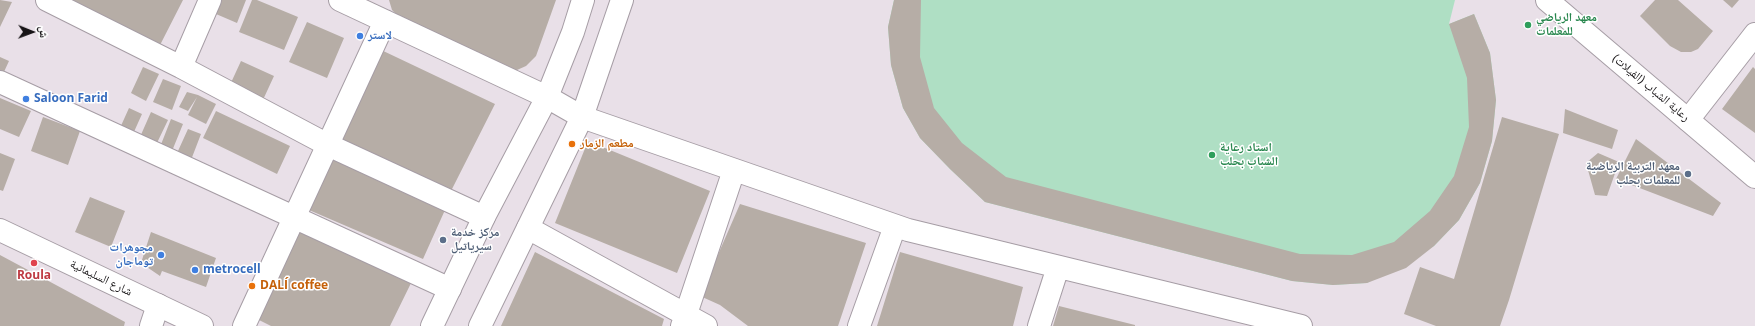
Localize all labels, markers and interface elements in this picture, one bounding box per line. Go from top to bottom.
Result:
place label: معهد الرياضي للمعلمات [1536,11,1597,39]
north arrow [12,12,52,52]
marker: معهد الرياضي للمعلمات [1523,20,1533,30]
text: ش [37,26,52,38]
place label: لاستر [368,29,392,43]
marker: لاستر [355,31,365,41]
street label: رعاية الشباب (الفيلات) [1609,51,1693,125]
place label: Saloon Farid [34,92,108,106]
marker: Saloon Farid [21,94,31,104]
place label: مطعم الزمار [580,137,634,151]
marker: مطعم الزمار [567,139,577,149]
place label: استاد رعاية الشباب بحلب [1220,141,1278,169]
marker: استاد رعاية الشباب بحلب [1207,150,1217,160]
place label: معهد التربية الرياضية للمعلمات بحلب [1586,160,1680,188]
marker: معهد التربية الرياضية للمعلمات بحلب [1683,169,1693,179]
place label: مركز خدمة سيرياتيل [451,226,499,254]
marker: مركز خدمة سيرياتيل [438,235,448,245]
place label: مجوهرات توماجان [110,241,153,269]
marker: مجوهرات توماجان [156,250,166,260]
street label: شارع السليمانية [67,257,135,299]
marker: Roula [29,258,39,268]
place label: metrocell [203,263,261,277]
marker: metrocell [190,265,200,275]
place label: Roula [17,269,51,283]
place label: DALÍ coffee [260,279,328,293]
marker: DALÍ coffee [247,281,257,291]

